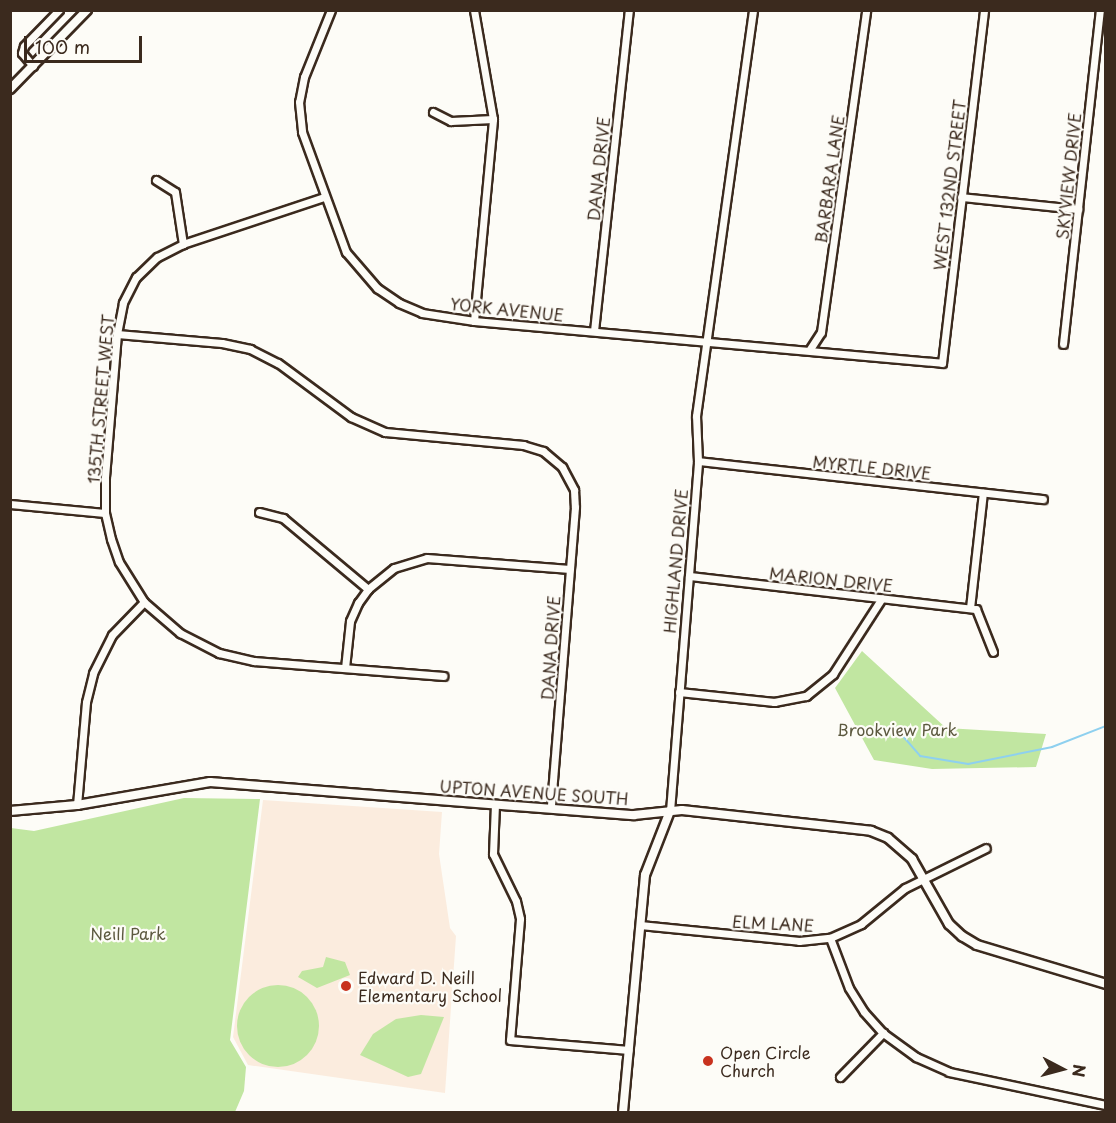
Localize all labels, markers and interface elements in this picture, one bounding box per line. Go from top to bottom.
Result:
scale bar [27,24,146,62]
text: 100 m [35,33,90,60]
street label: WEST 132ND STREET [929,98,969,272]
street label: SKYVIEW DRIVE [1052,112,1084,240]
street label: BARBARA LANE [810,113,848,245]
street label: DANA DRIVE [583,116,613,222]
street label: YORK AVENUE [448,293,566,325]
street label: 135TH STREET WEST [83,313,117,485]
street label: MYRTLE DRIVE [812,451,932,483]
street label: HIGHLAND DRIVE [659,489,691,633]
street label: MARION DRIVE [768,563,894,595]
street label: DANA DRIVE [537,595,563,701]
park label: Brookview Park [837,719,957,739]
street label: UPTON AVENUE SOUTH [437,776,631,808]
street label: ELM LANE [731,911,815,935]
park label: Neill Park [90,923,166,943]
place label: Edward D. Neill Elementary School [358,967,502,1005]
marker: Edward D. Neill Elementary School [339,979,353,993]
north arrow [1032,1039,1092,1099]
place label: Open Circle Church [720,1042,812,1080]
marker: Open Circle Church [701,1054,715,1068]
text: N [1067,1063,1092,1078]

